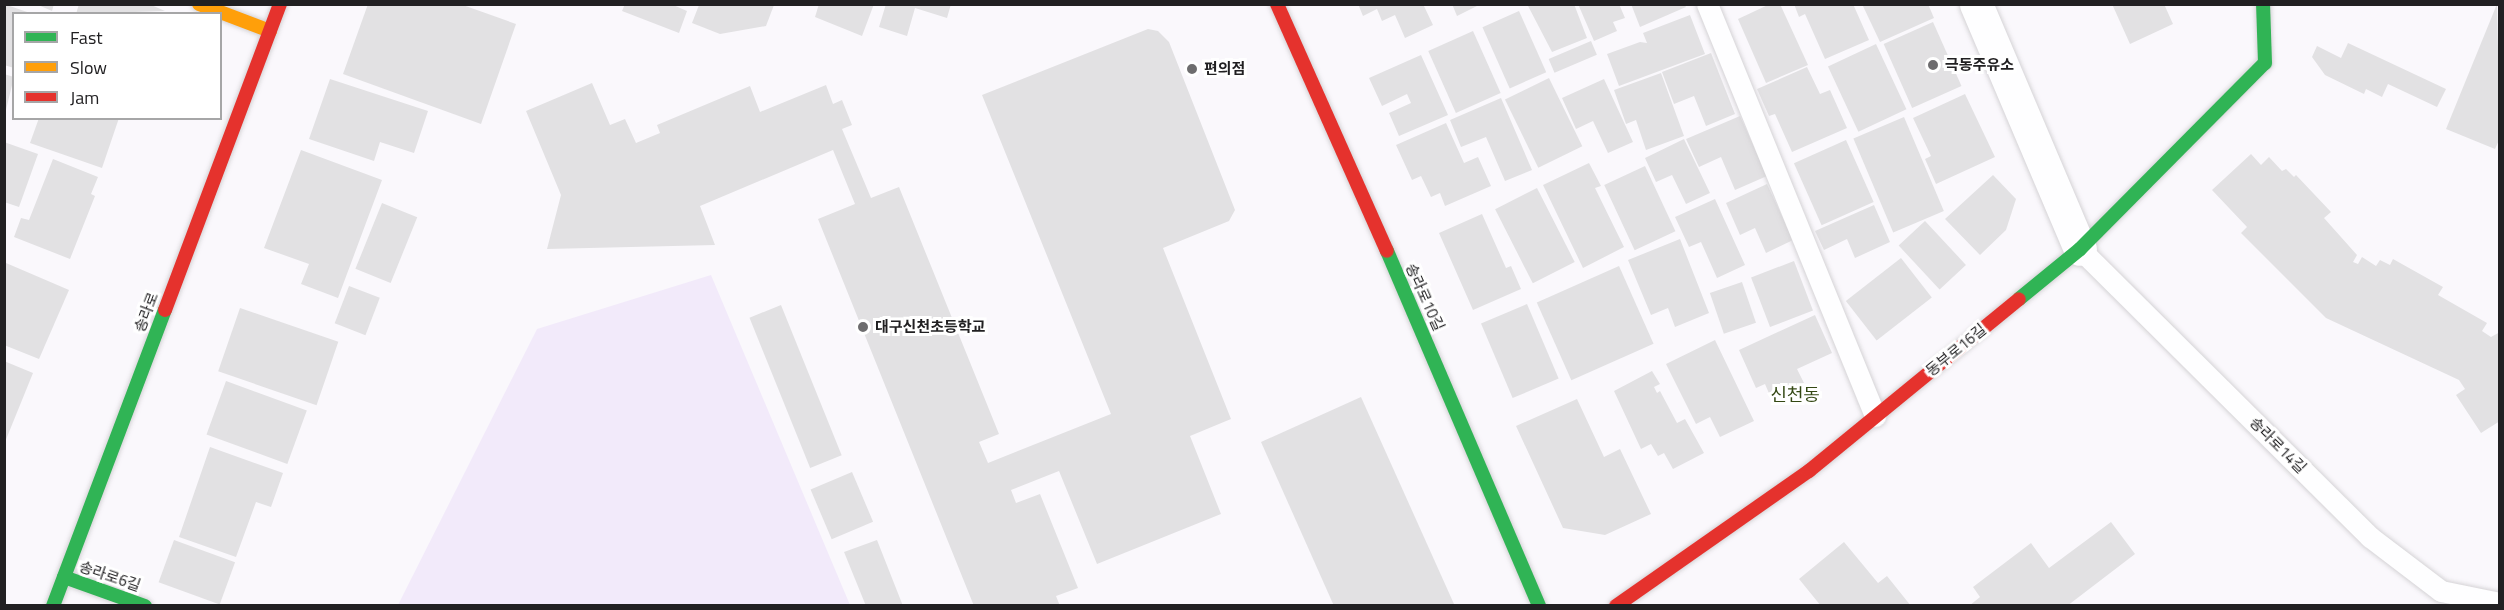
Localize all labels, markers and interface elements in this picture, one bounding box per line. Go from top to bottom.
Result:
legend [12,12,222,120]
text: Fast [70,24,103,51]
text: Slow [70,54,107,81]
place label: 극동주유소 [1945,56,2014,74]
marker: 극동주유소 [1926,58,1940,72]
place label: 편의점 [1204,60,1245,78]
marker: 편의점 [1185,62,1199,76]
text: Jam [70,84,99,111]
street label: 송라로10길 [1402,260,1448,334]
street label: 송라로 [130,289,162,335]
place label: 대구신천초등학교 [875,318,985,336]
marker: 대구신천초등학교 [856,320,870,334]
street label: 동부로16길 [1922,320,1990,380]
district label: 신천동 [1770,384,1820,406]
street label: 송라로14길 [2246,413,2310,477]
street label: 송라로6길 [77,557,143,595]

